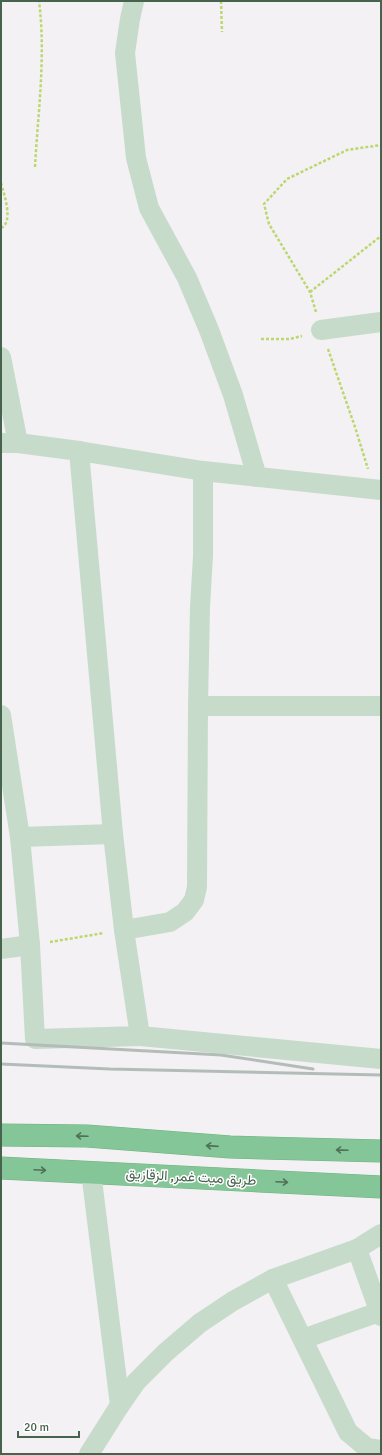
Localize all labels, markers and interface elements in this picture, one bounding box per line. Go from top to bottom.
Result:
one-way arrow [76,1132,89,1140]
one-way arrow [206,1142,219,1149]
one-way arrow [336,1146,349,1154]
street label: طريق ميت غمر, الزقازيق [125,1165,257,1189]
one-way arrow [33,1166,46,1173]
one-way arrow [275,1178,288,1186]
scale bar [18,1413,79,1439]
text: 20 m [24,1420,49,1435]

